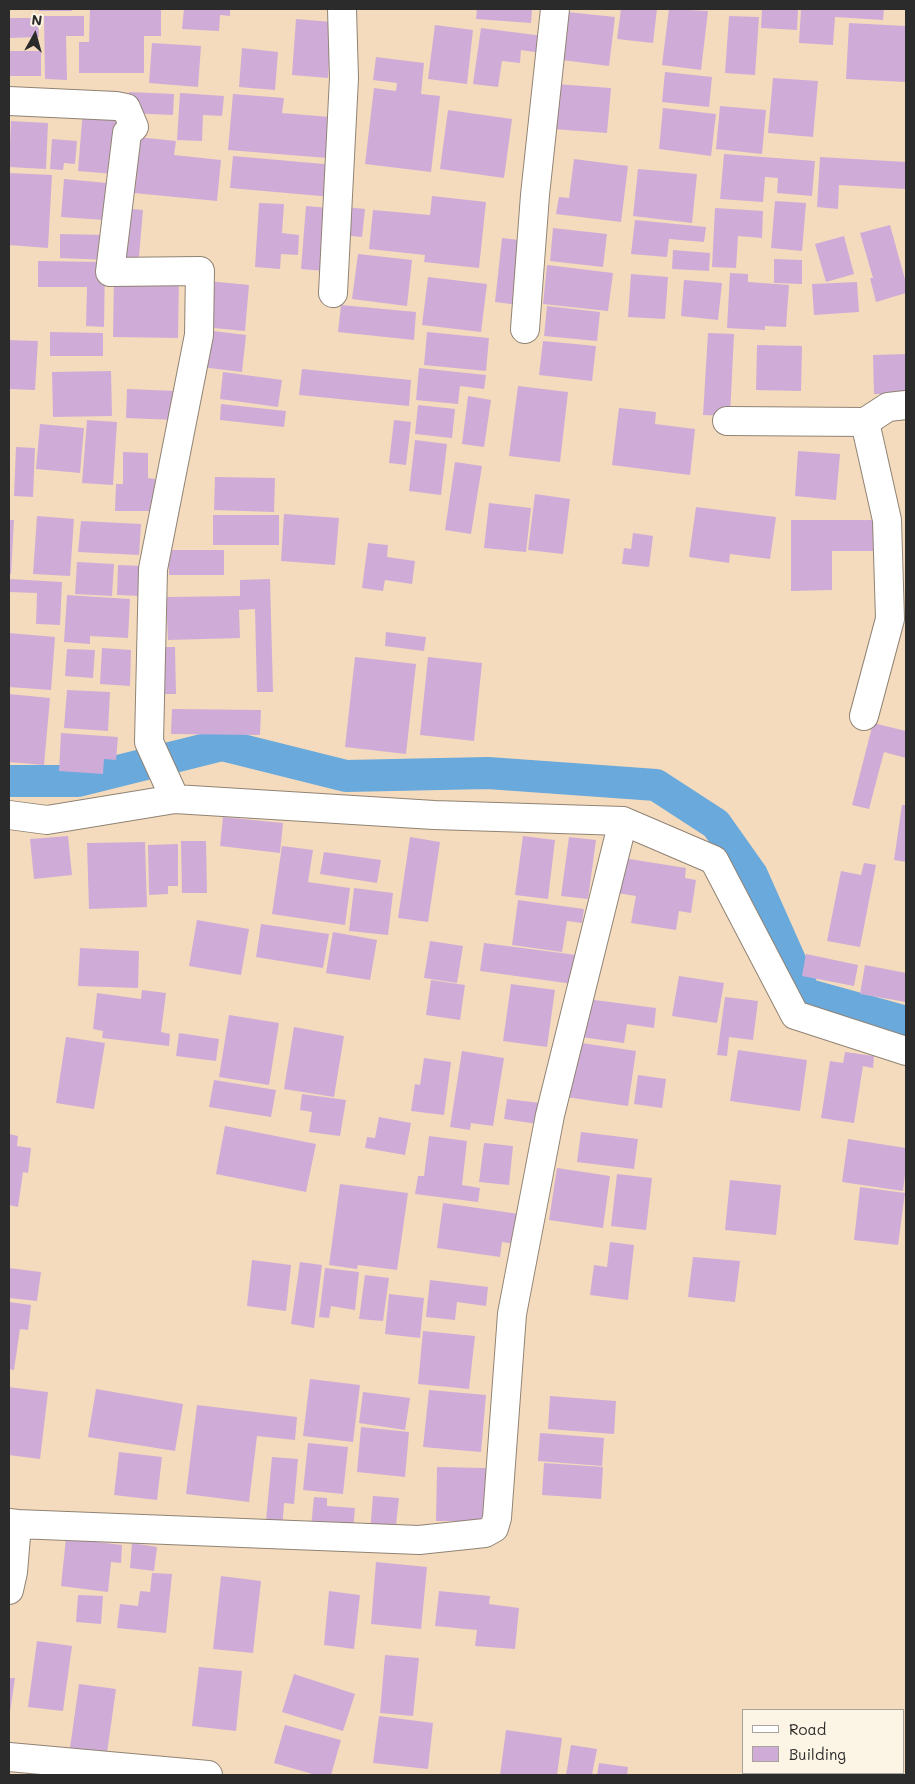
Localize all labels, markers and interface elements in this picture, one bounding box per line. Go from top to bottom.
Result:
north arrow [10,10,60,60]
text: N [30,10,43,30]
legend [742,1709,905,1774]
text: Road [789,1719,826,1739]
text: Building [789,1744,846,1764]

